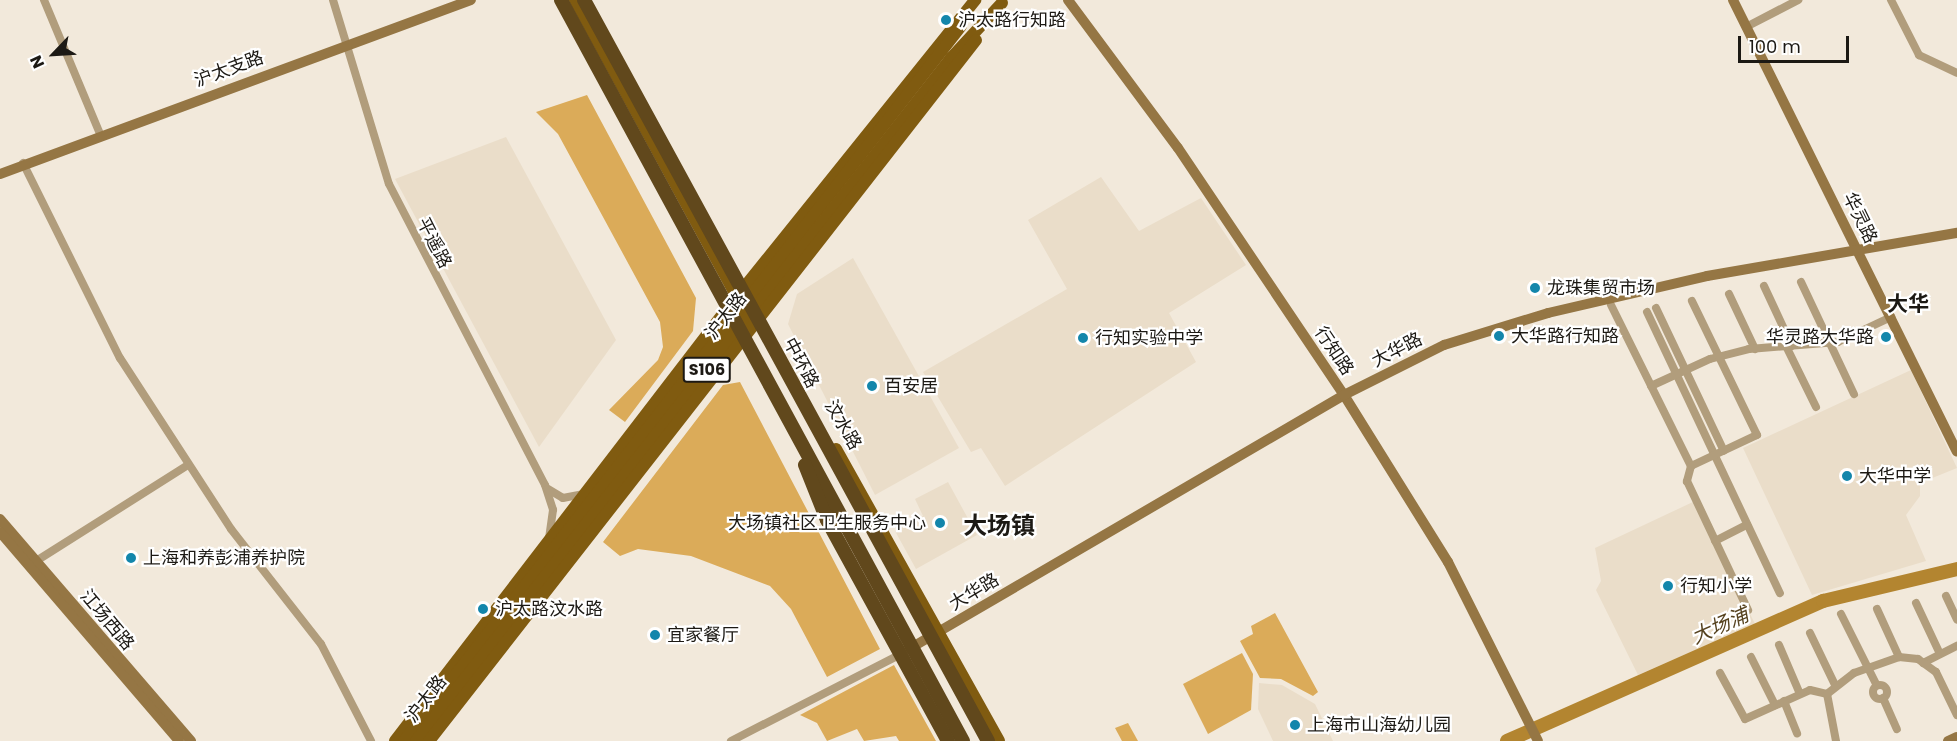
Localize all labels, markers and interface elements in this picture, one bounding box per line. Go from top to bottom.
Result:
place label: 沪太路行知路 [958,9,1066,31]
marker: 沪太路行知路 [939,13,953,27]
north arrow [24,24,84,84]
scale bar [1741,24,1852,62]
text: 100 m [1749,34,1801,59]
street label: 沪太支路 [191,47,267,91]
text: N [24,52,50,72]
street label: 华灵路 [1838,189,1882,247]
street label: 平遥路 [412,214,456,272]
place label: 龙珠集贸市场 [1547,277,1655,299]
marker: 龙珠集贸市场 [1528,281,1542,295]
street label: 沪太路 [701,288,751,344]
district label: 大华 [1887,291,1929,317]
street label: 行知路 [1310,323,1358,379]
place label: 大华路行知路 [1511,325,1619,347]
place label: 华灵路大华路 [1766,326,1874,348]
place label: 行知实验中学 [1095,327,1203,349]
street label: 大华路 [1368,328,1426,372]
marker: 大华路行知路 [1492,329,1506,343]
marker: 华灵路大华路 [1879,330,1893,344]
marker: 行知实验中学 [1076,331,1090,345]
street label: 中环路 [779,334,823,392]
road number: S106 [682,357,732,383]
place label: 百安居 [884,375,938,397]
marker: 百安居 [865,379,879,393]
street label: 汶水路 [820,396,866,454]
place label: 大华中学 [1859,465,1931,487]
marker: 大华中学 [1840,469,1854,483]
place label: 大场镇社区卫生服务中心 [728,512,926,534]
district label: 大场镇 [963,512,1035,540]
marker: 大场镇社区卫生服务中心 [931,514,949,532]
place label: 上海和养彭浦养护院 [143,547,305,569]
marker: 上海和养彭浦养护院 [124,551,138,565]
street label: 大华路 [945,569,1003,615]
place label: 行知小学 [1680,575,1752,597]
marker: 行知小学 [1661,579,1675,593]
street label: 江场西路 [76,585,138,655]
place label: 沪太路汶水路 [495,598,603,620]
marker: 沪太路汶水路 [476,602,490,616]
water label: 大场浦 [1688,603,1752,649]
place label: 宜家餐厅 [667,624,739,646]
marker: 宜家餐厅 [648,628,662,642]
street label: 沪太路 [401,671,451,727]
place label: 上海市山海幼儿园 [1307,714,1451,736]
marker: 上海市山海幼儿园 [1288,718,1302,732]

